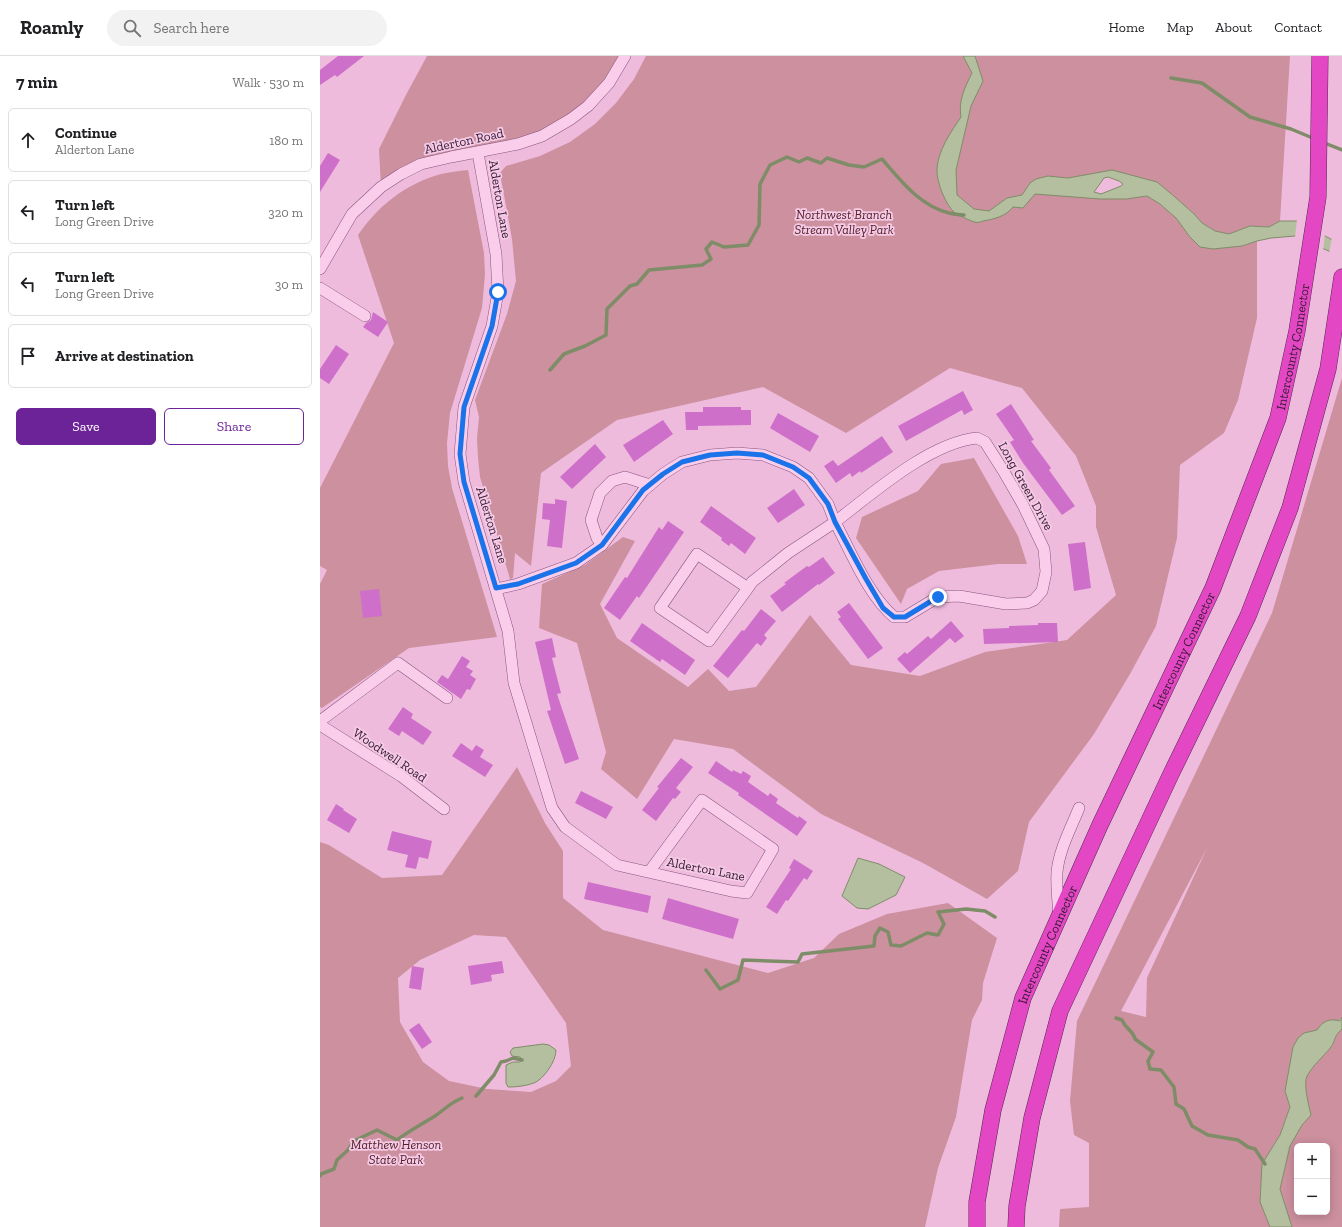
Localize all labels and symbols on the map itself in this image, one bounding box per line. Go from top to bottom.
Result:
street label: Alderton Road [423,125,505,157]
street label: Alderton Lane [486,159,514,239]
park label: Northwest Branch Stream Valley Park [794,207,894,237]
street label: Intercounty Connector [1272,282,1312,411]
route start [489,283,507,301]
street label: Long Green Drive [995,439,1057,533]
street label: Alderton Lane [473,485,511,565]
route end [929,588,947,606]
street label: Intercounty Connector [1149,589,1218,712]
street label: Woodwell Road [350,725,430,785]
street label: Alderton Lane [666,854,746,884]
street label: Intercounty Connector [1014,883,1080,1005]
park label: Matthew Henson State Park [351,1137,442,1167]

